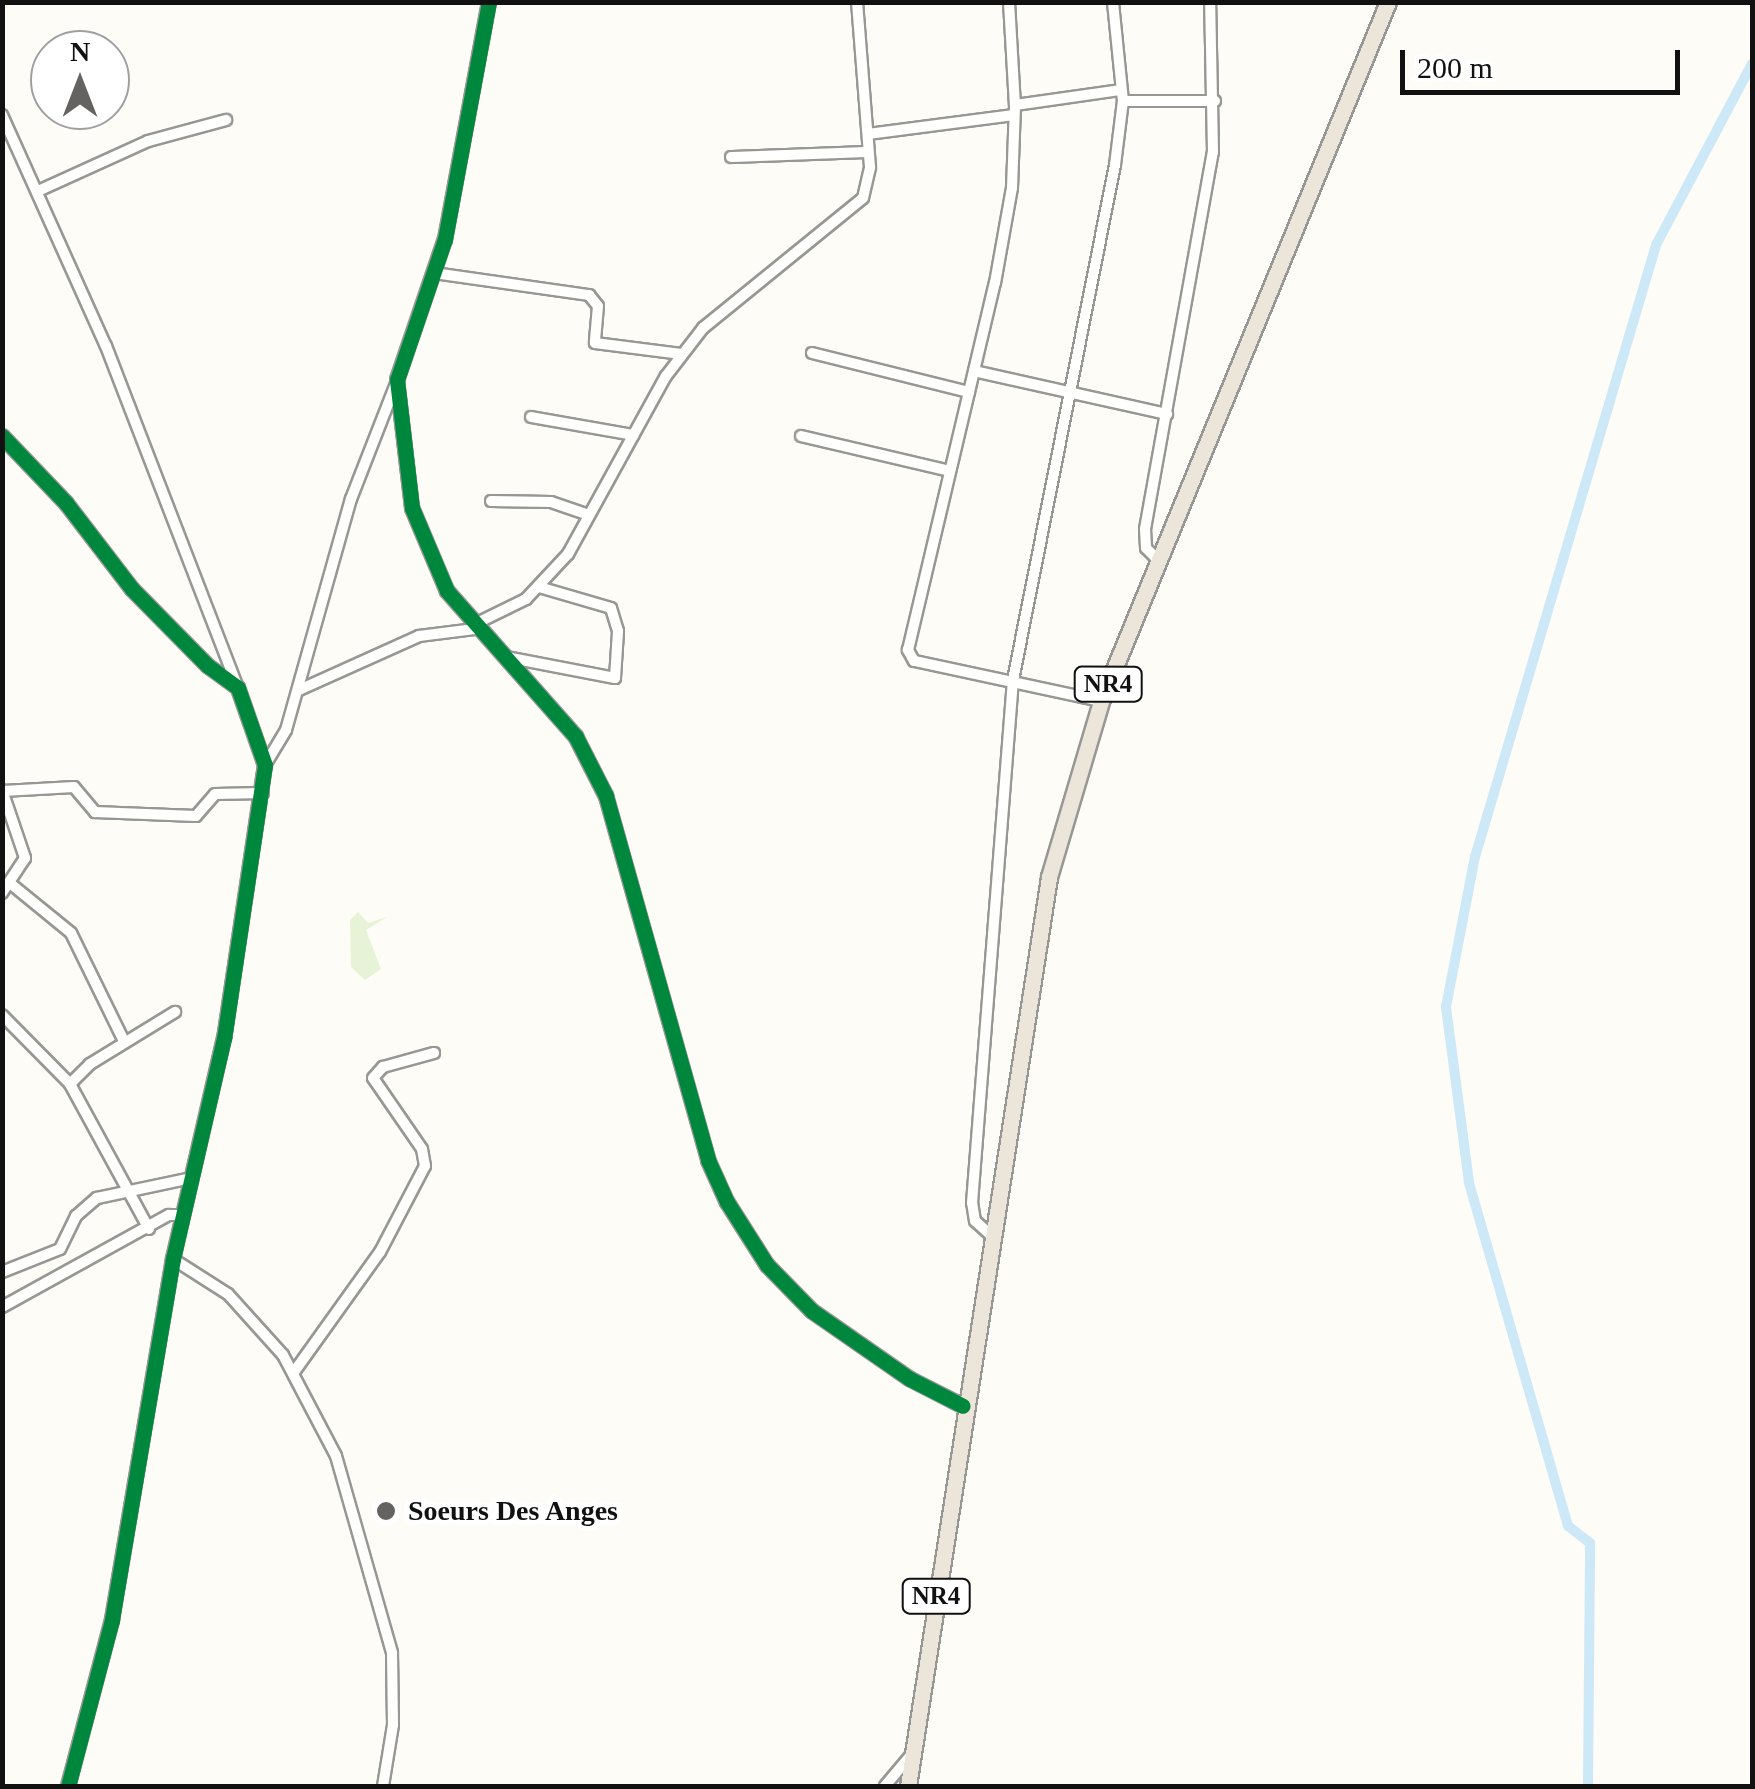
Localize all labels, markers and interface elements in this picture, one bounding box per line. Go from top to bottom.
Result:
north arrow [30,30,130,130]
scale bar [1405,30,1685,92]
text: N [70,36,90,67]
text: 200 m [1417,51,1493,84]
road number: NR4 [1073,664,1143,704]
place label: Soeurs Des Anges [408,1494,620,1528]
marker: Soeurs Des Anges [373,1498,399,1524]
road number: NR4 [901,1576,971,1616]

